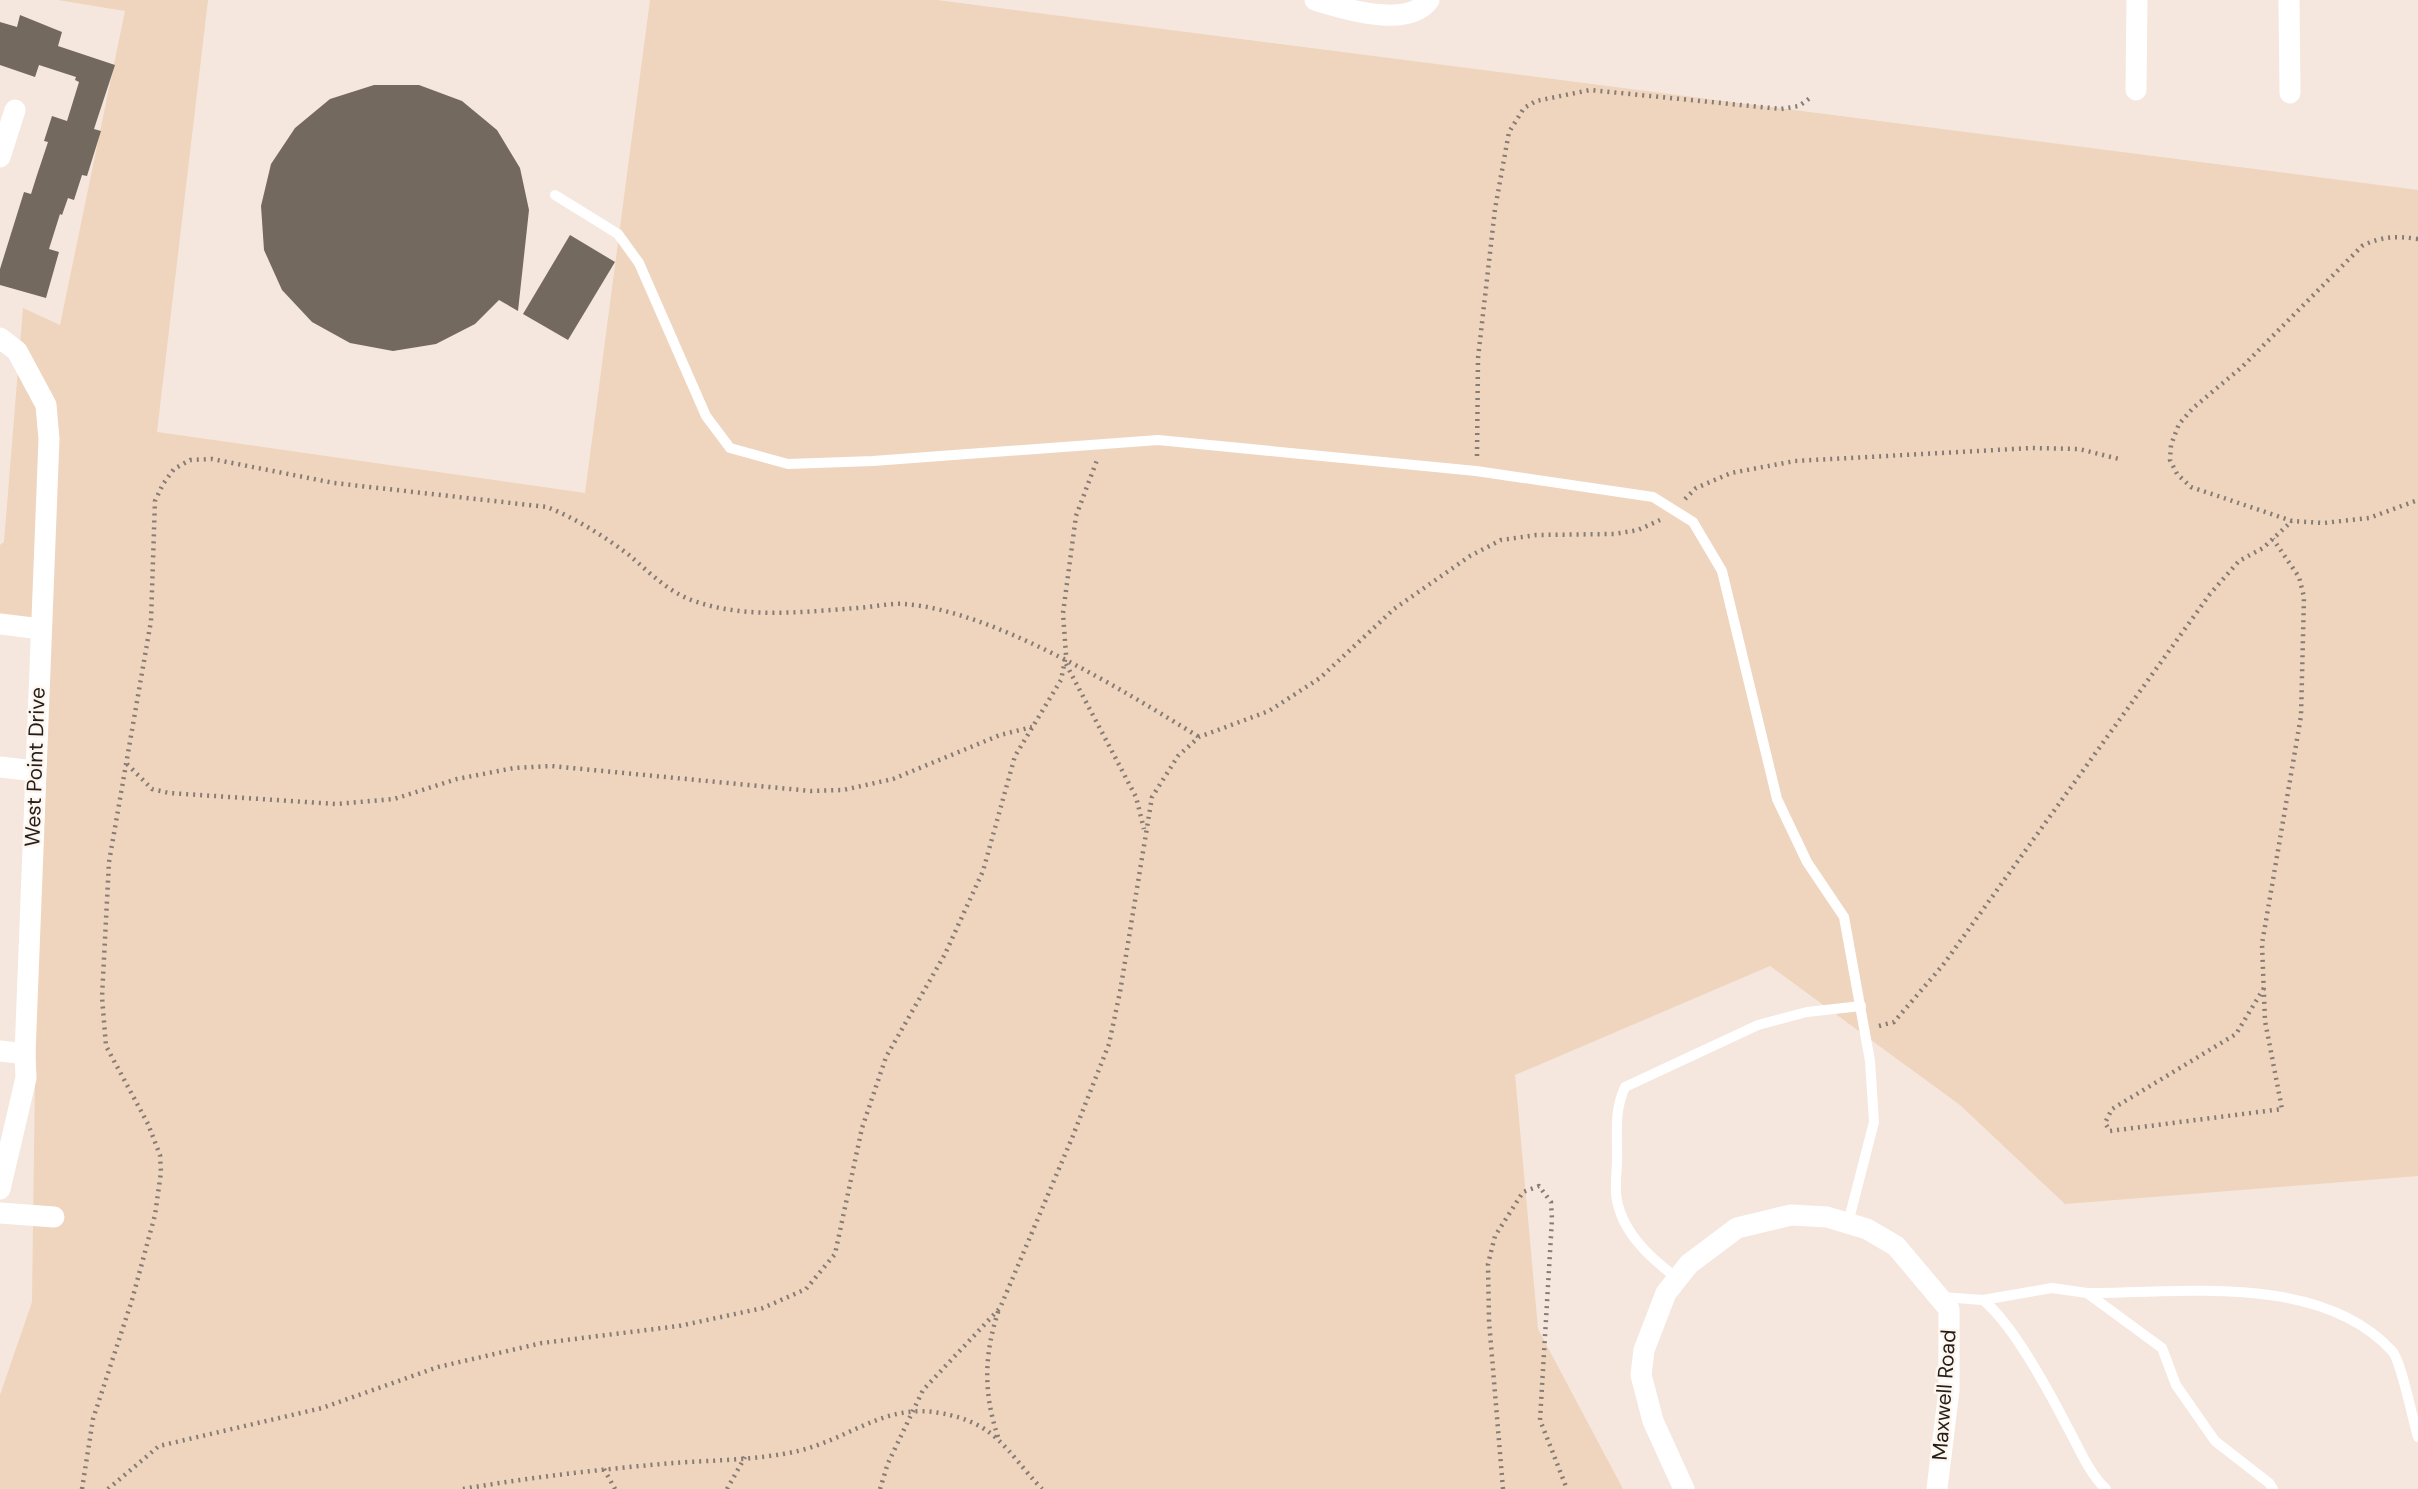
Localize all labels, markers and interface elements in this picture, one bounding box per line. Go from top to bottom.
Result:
street label: West Point Drive [18,687,52,847]
street label: Maxwell Road [1925,1329,1963,1461]

